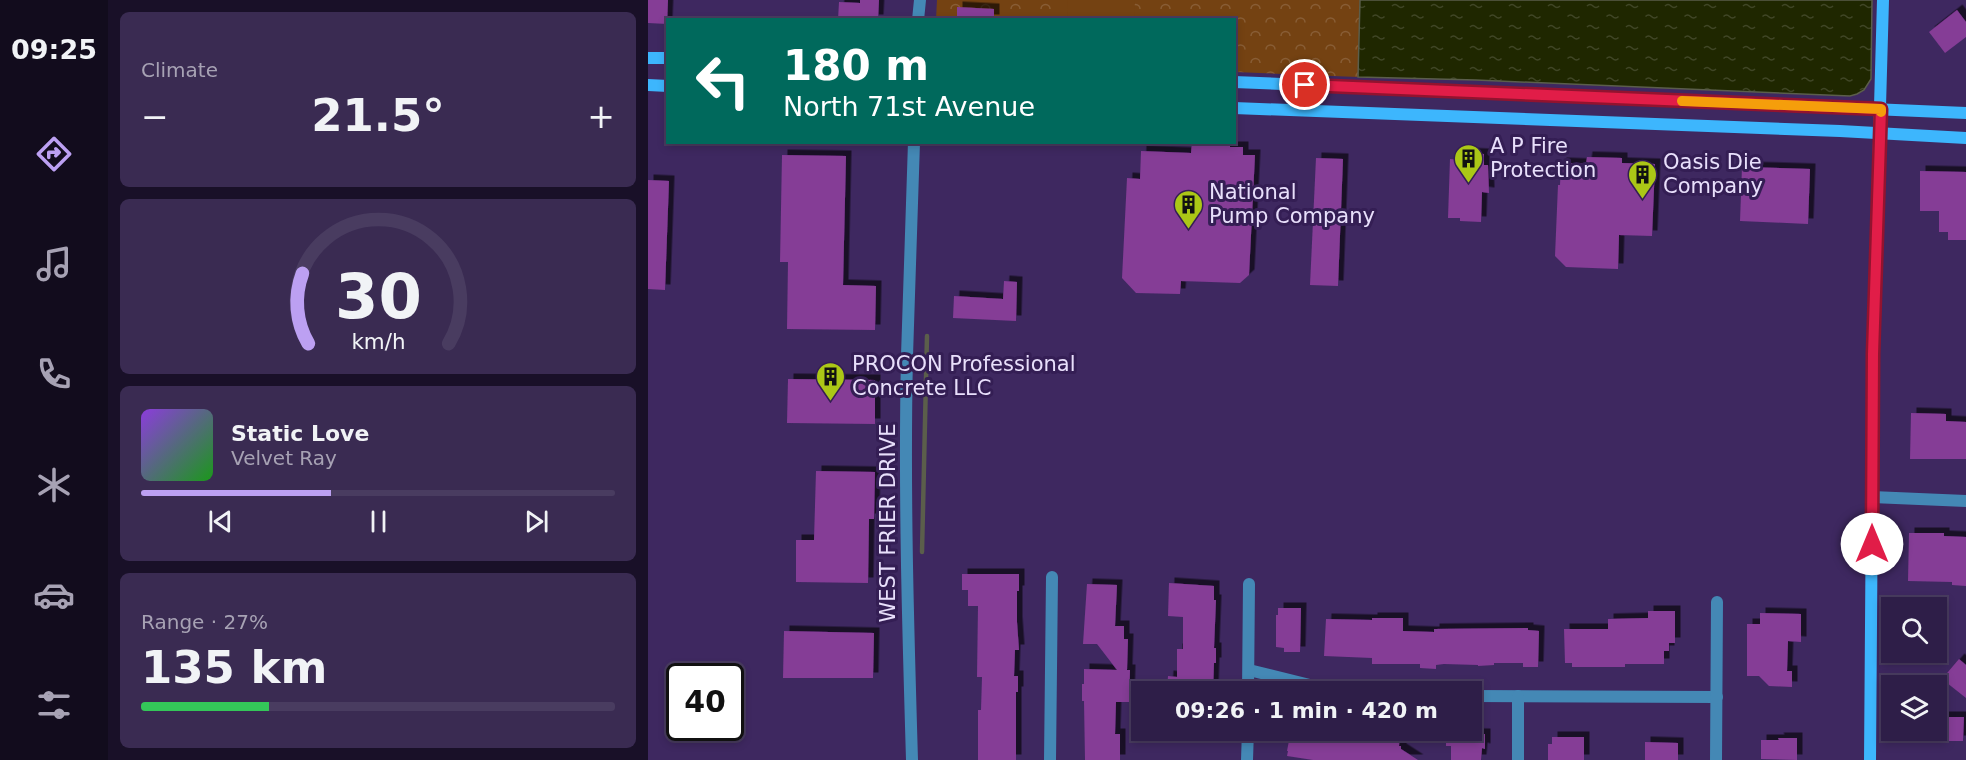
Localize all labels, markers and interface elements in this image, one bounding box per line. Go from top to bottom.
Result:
text: 09:25 [11,34,97,65]
text: 180 m [783,41,929,90]
icon: left [684,42,762,120]
text: Climate [141,58,218,82]
pin [1279,59,1330,110]
icon: arrive [1288,68,1321,101]
text: 21.5° [311,89,445,142]
text: North 71st Avenue [783,91,1035,122]
text: − [141,97,169,136]
text: + [587,97,615,136]
icon: directions [33,133,75,175]
place label: A P Fire Protection [1490,134,1596,182]
building icon: A P Fire Protection [1453,142,1485,184]
place label: Oasis Die Company [1663,150,1763,198]
building icon: Oasis Die Company [1626,158,1658,200]
place label: National Pump Company [1209,180,1375,228]
building icon: National Pump Company [1172,188,1204,230]
icon: music [33,243,75,285]
text: 30 [335,260,421,333]
text: km/h [351,329,405,354]
place label: PROCON Professional Concrete LLC [852,352,1076,400]
icon: phone [33,353,75,395]
building icon: PROCON Professional Concrete LLC [815,360,847,402]
text: Static Love [231,421,369,446]
street label: WEST FRIER DRIVE [876,424,900,622]
text: Velvet Ray [231,446,337,470]
icon: climate [33,464,75,506]
icon: previous [204,505,237,538]
icon: pause [362,505,395,538]
icon: next [520,505,553,538]
position arrow [1840,512,1904,576]
icon: car [33,574,75,616]
map controls [1881,597,1947,741]
button: search [1881,597,1947,663]
text: Range · 27% [141,610,268,634]
text: 135 km [141,641,327,694]
speed limit sign: 40 [666,663,744,741]
button: layers [1881,675,1947,741]
icon: filters [33,684,75,726]
text: 09:26 · 1 min · 420 m [1175,698,1438,723]

